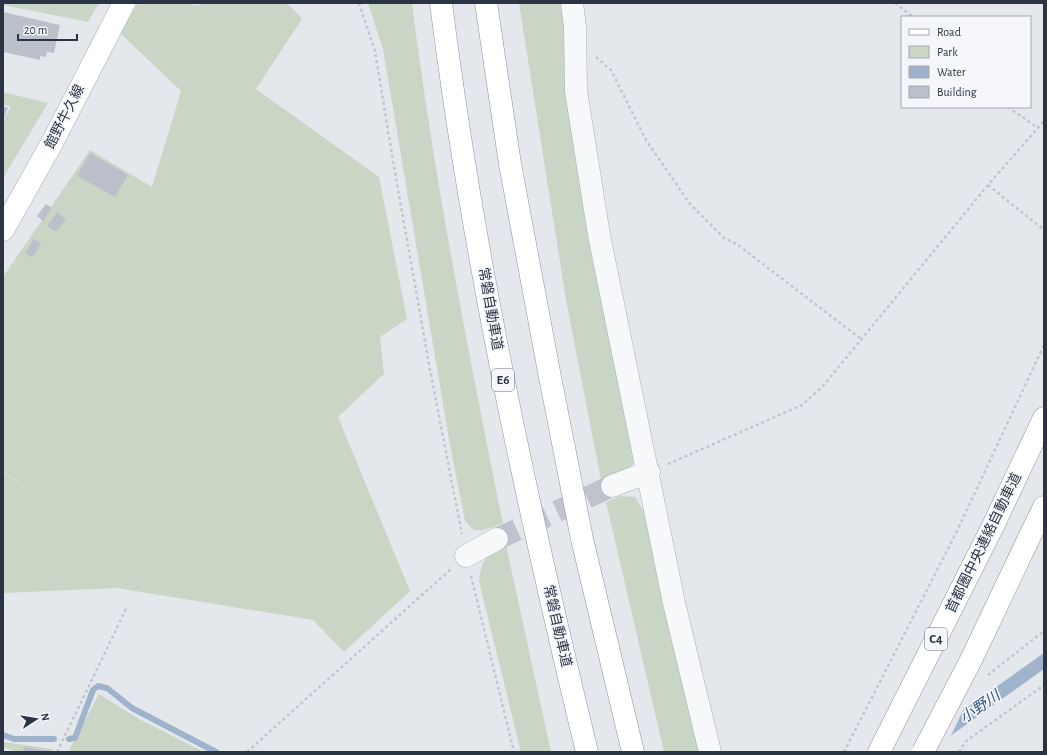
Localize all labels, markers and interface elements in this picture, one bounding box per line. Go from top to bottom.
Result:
scale bar [18,16,77,42]
legend [901,16,1031,108]
text: 20 m [24,24,47,36]
text: Road [937,26,961,38]
text: Park [937,46,958,58]
text: Water [937,66,966,78]
street label: 館野牛久線 [42,82,87,151]
text: Building [937,86,977,98]
street label: 常磐自動車道 [476,266,505,352]
road number: E6 [492,369,514,391]
street label: 首都圏中央連絡自動車道 [943,470,1024,615]
street label: 常磐自動車道 [541,583,574,668]
road number: C4 [925,628,947,650]
water label: 小野川 [957,686,1004,726]
north arrow [16,699,56,739]
text: N [39,712,51,722]

